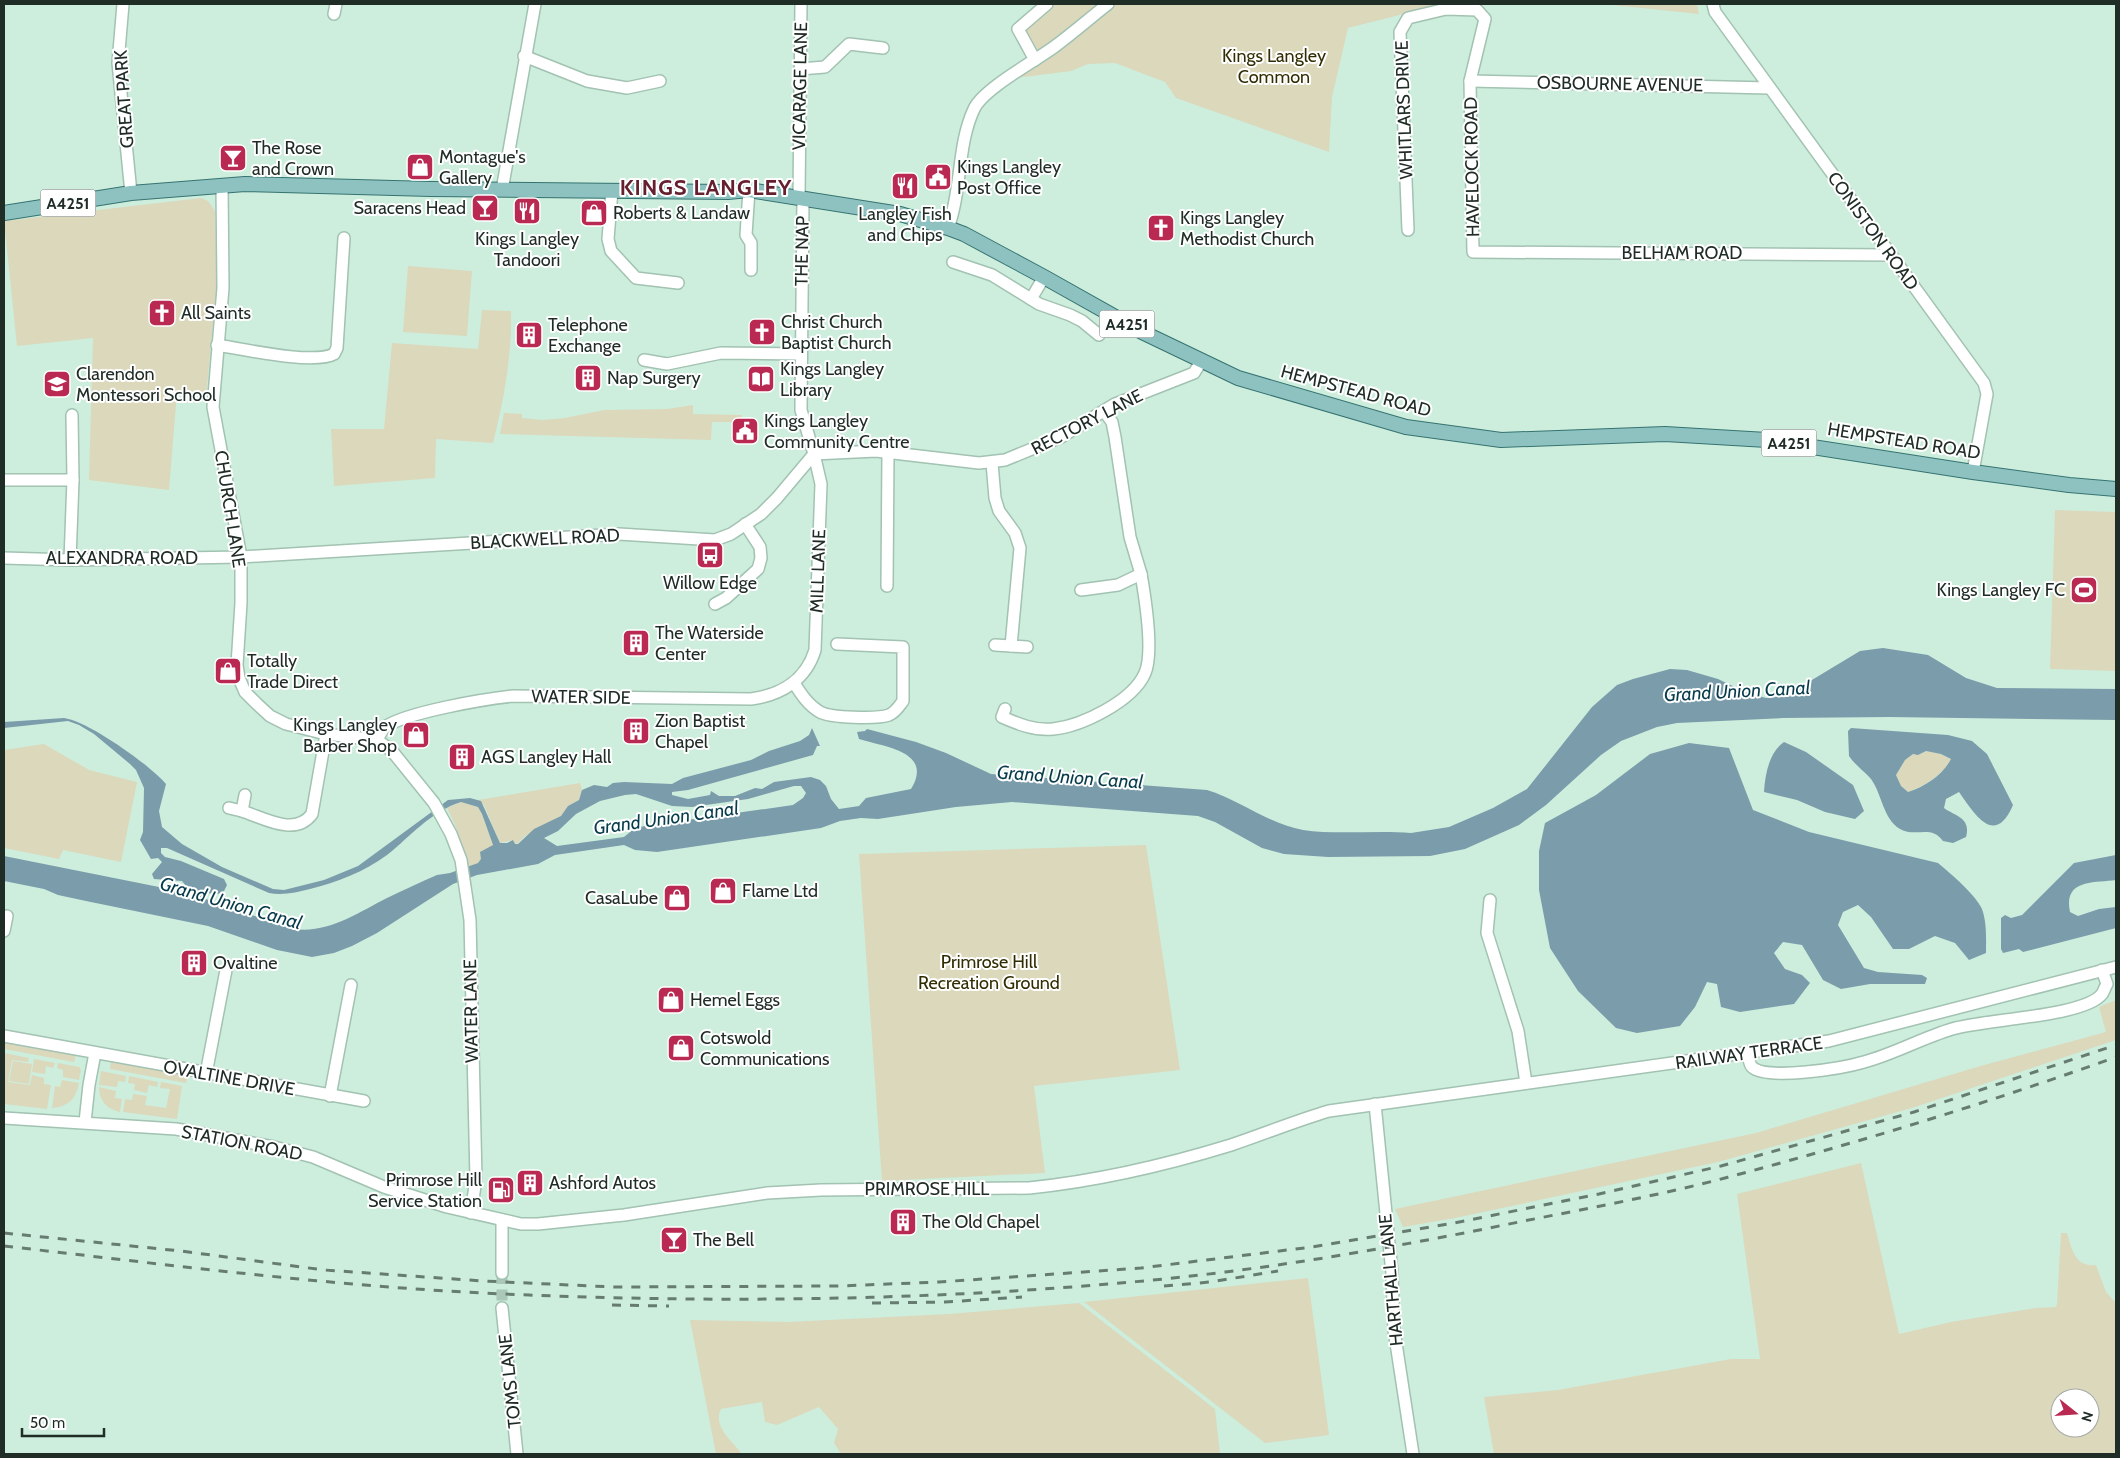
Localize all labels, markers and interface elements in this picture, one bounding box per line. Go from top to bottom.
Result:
street label: VICARAGE LANE [788,22,812,150]
street label: WHITLARS DRIVE [1391,40,1417,180]
park label: Kings Langley Common [1222,45,1326,88]
street label: GREAT PARK [110,48,138,149]
street label: OSBOURNE AVENUE [1537,72,1703,96]
street label: HAVELOCK ROAD [1460,97,1484,237]
place label: The Rose and Crown [252,137,334,180]
bar icon: The Rose and Crown [218,143,248,173]
place label: Montague's Gallery [439,146,526,189]
shop icon: Montague's Gallery [405,152,435,182]
place label: Kings Langley Post Office [957,156,1061,199]
public building icon: Kings Langley Post Office [923,162,953,192]
street label: CONISTON ROAD [1823,168,1923,294]
restaurant icon: Langley Fish and Chips [890,171,920,201]
district label: KINGS LANGLEY [620,174,792,201]
road number: A4251 [40,190,96,217]
bar icon: Saracens Head [470,193,500,223]
restaurant icon: Kings Langley Tandoori [512,196,542,226]
place label: Saracens Head [354,197,466,219]
shop icon: Roberts & Landaw [579,198,609,228]
place label: Roberts & Landaw [613,202,750,224]
place label: Langley Fish and Chips [858,203,952,246]
place label: Kings Langley Methodist Church [1180,207,1314,250]
church icon: Kings Langley Methodist Church [1146,213,1176,243]
street label: THE NAP [790,216,814,286]
place label: Kings Langley Tandoori [475,228,579,271]
street label: BELHAM ROAD [1622,242,1742,264]
church icon: All Saints [147,298,177,328]
place label: All Saints [181,302,251,324]
road number: A4251 [1100,310,1154,338]
place label: Christ Church Baptist Church [781,311,891,354]
place label: Telephone Exchange [548,314,628,357]
church icon: Christ Church Baptist Church [747,317,777,347]
building icon: Telephone Exchange [514,320,544,350]
place label: Kings Langley Library [780,358,884,401]
street label: HEMPSTEAD ROAD [1279,360,1433,422]
place label: Clarendon Montessori School [76,363,217,406]
building icon: Nap Surgery [573,363,603,393]
library icon: Kings Langley Library [746,364,776,394]
place label: Nap Surgery [607,367,701,389]
school or university icon: Clarendon Montessori School [42,369,72,399]
street label: RECTORY LANE [1027,384,1147,460]
place label: Kings Langley Community Centre [764,410,910,453]
public building icon: Kings Langley Community Centre [730,416,760,446]
street label: HEMPSTEAD ROAD [1826,418,1982,464]
road number: A4251 [1762,429,1816,456]
street label: CHURCH LANE [210,449,250,569]
street label: BLACKWELL ROAD [470,524,620,554]
street label: MILL LANE [806,529,830,613]
bus stop icon: Willow Edge [695,540,725,570]
street label: ALEXANDRA ROAD [46,547,198,569]
place label: Willow Edge [663,572,757,594]
sports icon: Kings Langley FC [2069,575,2099,605]
place label: Kings Langley FC [1937,579,2065,601]
place label: The Waterside Center [655,622,764,665]
building icon: The Waterside Center [621,628,651,658]
place label: Totally Trade Direct [247,650,338,693]
shop icon: Totally Trade Direct [213,656,243,686]
water label: Grand Union Canal [1663,676,1811,706]
street label: WATER SIDE [531,685,631,709]
place label: Zion Baptist Chapel [655,710,745,753]
place label: Kings Langley Barber Shop [293,714,397,757]
building icon: Zion Baptist Chapel [621,716,651,746]
shop icon: Kings Langley Barber Shop [401,720,431,750]
building icon: AGS Langley Hall [447,742,477,772]
place label: AGS Langley Hall [481,746,612,768]
water label: Grand Union Canal [996,760,1144,794]
water label: Grand Union Canal [592,796,741,840]
water label: Grand Union Canal [157,872,305,934]
shop icon: Flame Ltd [708,876,738,906]
place label: Flame Ltd [742,880,818,902]
shop icon: CasaLube [662,883,692,913]
place label: CasaLube [585,887,658,909]
building icon: Ovaltine [179,948,209,978]
park label: Primrose Hill Recreation Ground [918,951,1060,994]
place label: Ovaltine [213,952,278,974]
street label: WATER LANE [459,959,483,1063]
shop icon: Hemel Eggs [656,985,686,1015]
place label: Hemel Eggs [690,989,780,1011]
place label: Cotswold Communications [700,1027,830,1070]
street label: RAILWAY TERRACE [1674,1032,1824,1074]
shop icon: Cotswold Communications [666,1033,696,1063]
street label: OVALTINE DRIVE [162,1056,296,1100]
street label: STATION ROAD [180,1120,304,1166]
building icon: Ashford Autos [515,1168,545,1198]
place label: Primrose Hill Service Station [368,1169,483,1212]
place label: Ashford Autos [549,1172,656,1194]
fuel station icon: Primrose Hill Service Station [486,1175,516,1205]
street label: PRIMROSE HILL [865,1178,989,1200]
building icon: The Old Chapel [888,1207,918,1237]
place label: The Old Chapel [922,1211,1040,1233]
street label: HARTHALL LANE [1374,1213,1408,1347]
bar icon: The Bell [659,1225,689,1255]
place label: The Bell [693,1229,755,1251]
street label: TOMS LANE [494,1333,526,1429]
north arrow [2050,1388,2100,1438]
scale bar [22,1406,105,1438]
text: N [2077,1409,2097,1424]
text: 50 m [30,1414,65,1432]

